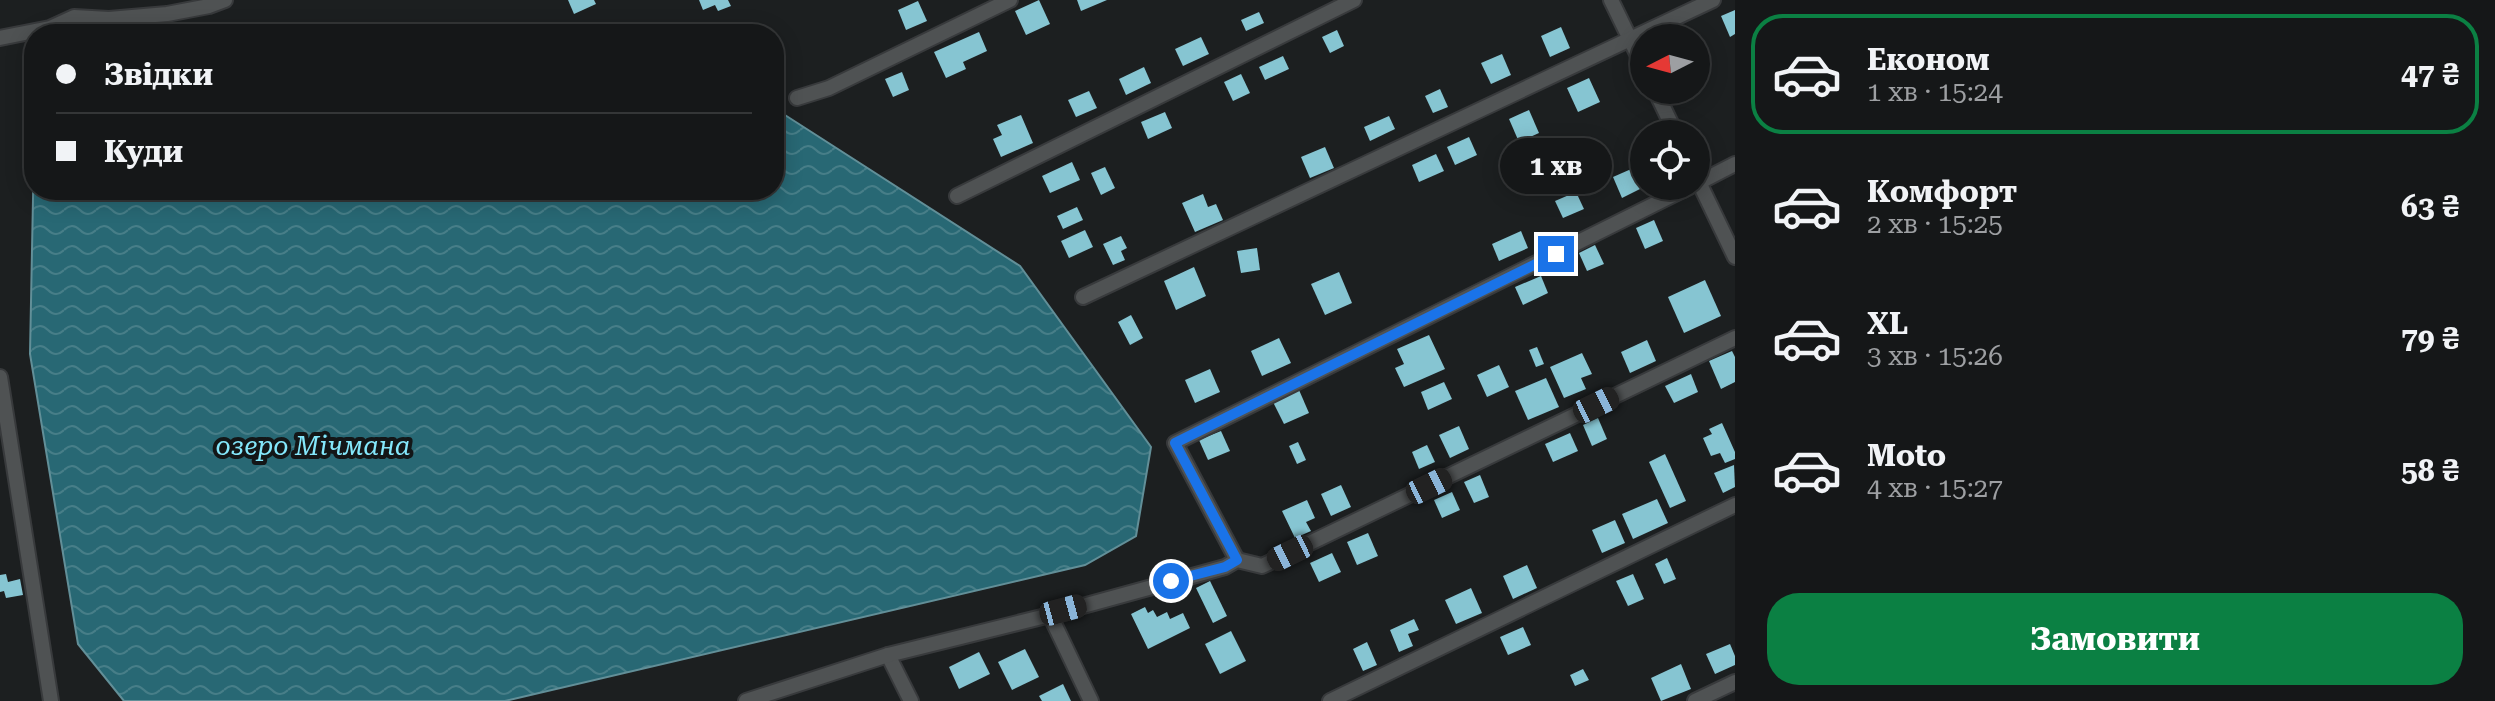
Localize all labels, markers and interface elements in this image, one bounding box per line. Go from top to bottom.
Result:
north arrow [1630,24,1710,104]
map controls [1630,24,1710,200]
icon: car [1771,38,1843,110]
text: Економ [1867,42,1990,77]
text: Звідки [104,57,213,92]
text: 47 ₴ [2401,57,2459,92]
text: 1 хв · 15:24 [1867,77,2003,107]
button: locate [1630,120,1710,200]
text: Куди [104,134,183,169]
callout: 1 хв [1500,138,1612,194]
text: 1 хв [1530,151,1582,181]
icon: car [1771,170,1843,242]
text: Комфорт [1867,174,2017,209]
text: 63 ₴ [2401,189,2459,224]
text: 2 хв · 15:25 [1867,209,2003,239]
route end [1538,236,1574,272]
icon: car [1771,302,1843,374]
text: XL [1867,306,1908,341]
text: 79 ₴ [2401,321,2459,356]
text: 3 хв · 15:26 [1867,341,2003,371]
car [1569,384,1623,426]
water label: озеро Мічмана [216,431,410,461]
icon: car [1771,434,1843,506]
text: Moto [1867,438,1946,473]
text: 58 ₴ [2401,453,2459,488]
car [1402,465,1456,507]
text: 4 хв · 15:27 [1867,473,2003,503]
car [1263,532,1317,574]
route start [1153,563,1189,599]
car [1037,592,1089,628]
button: Замовити [1767,593,2463,685]

